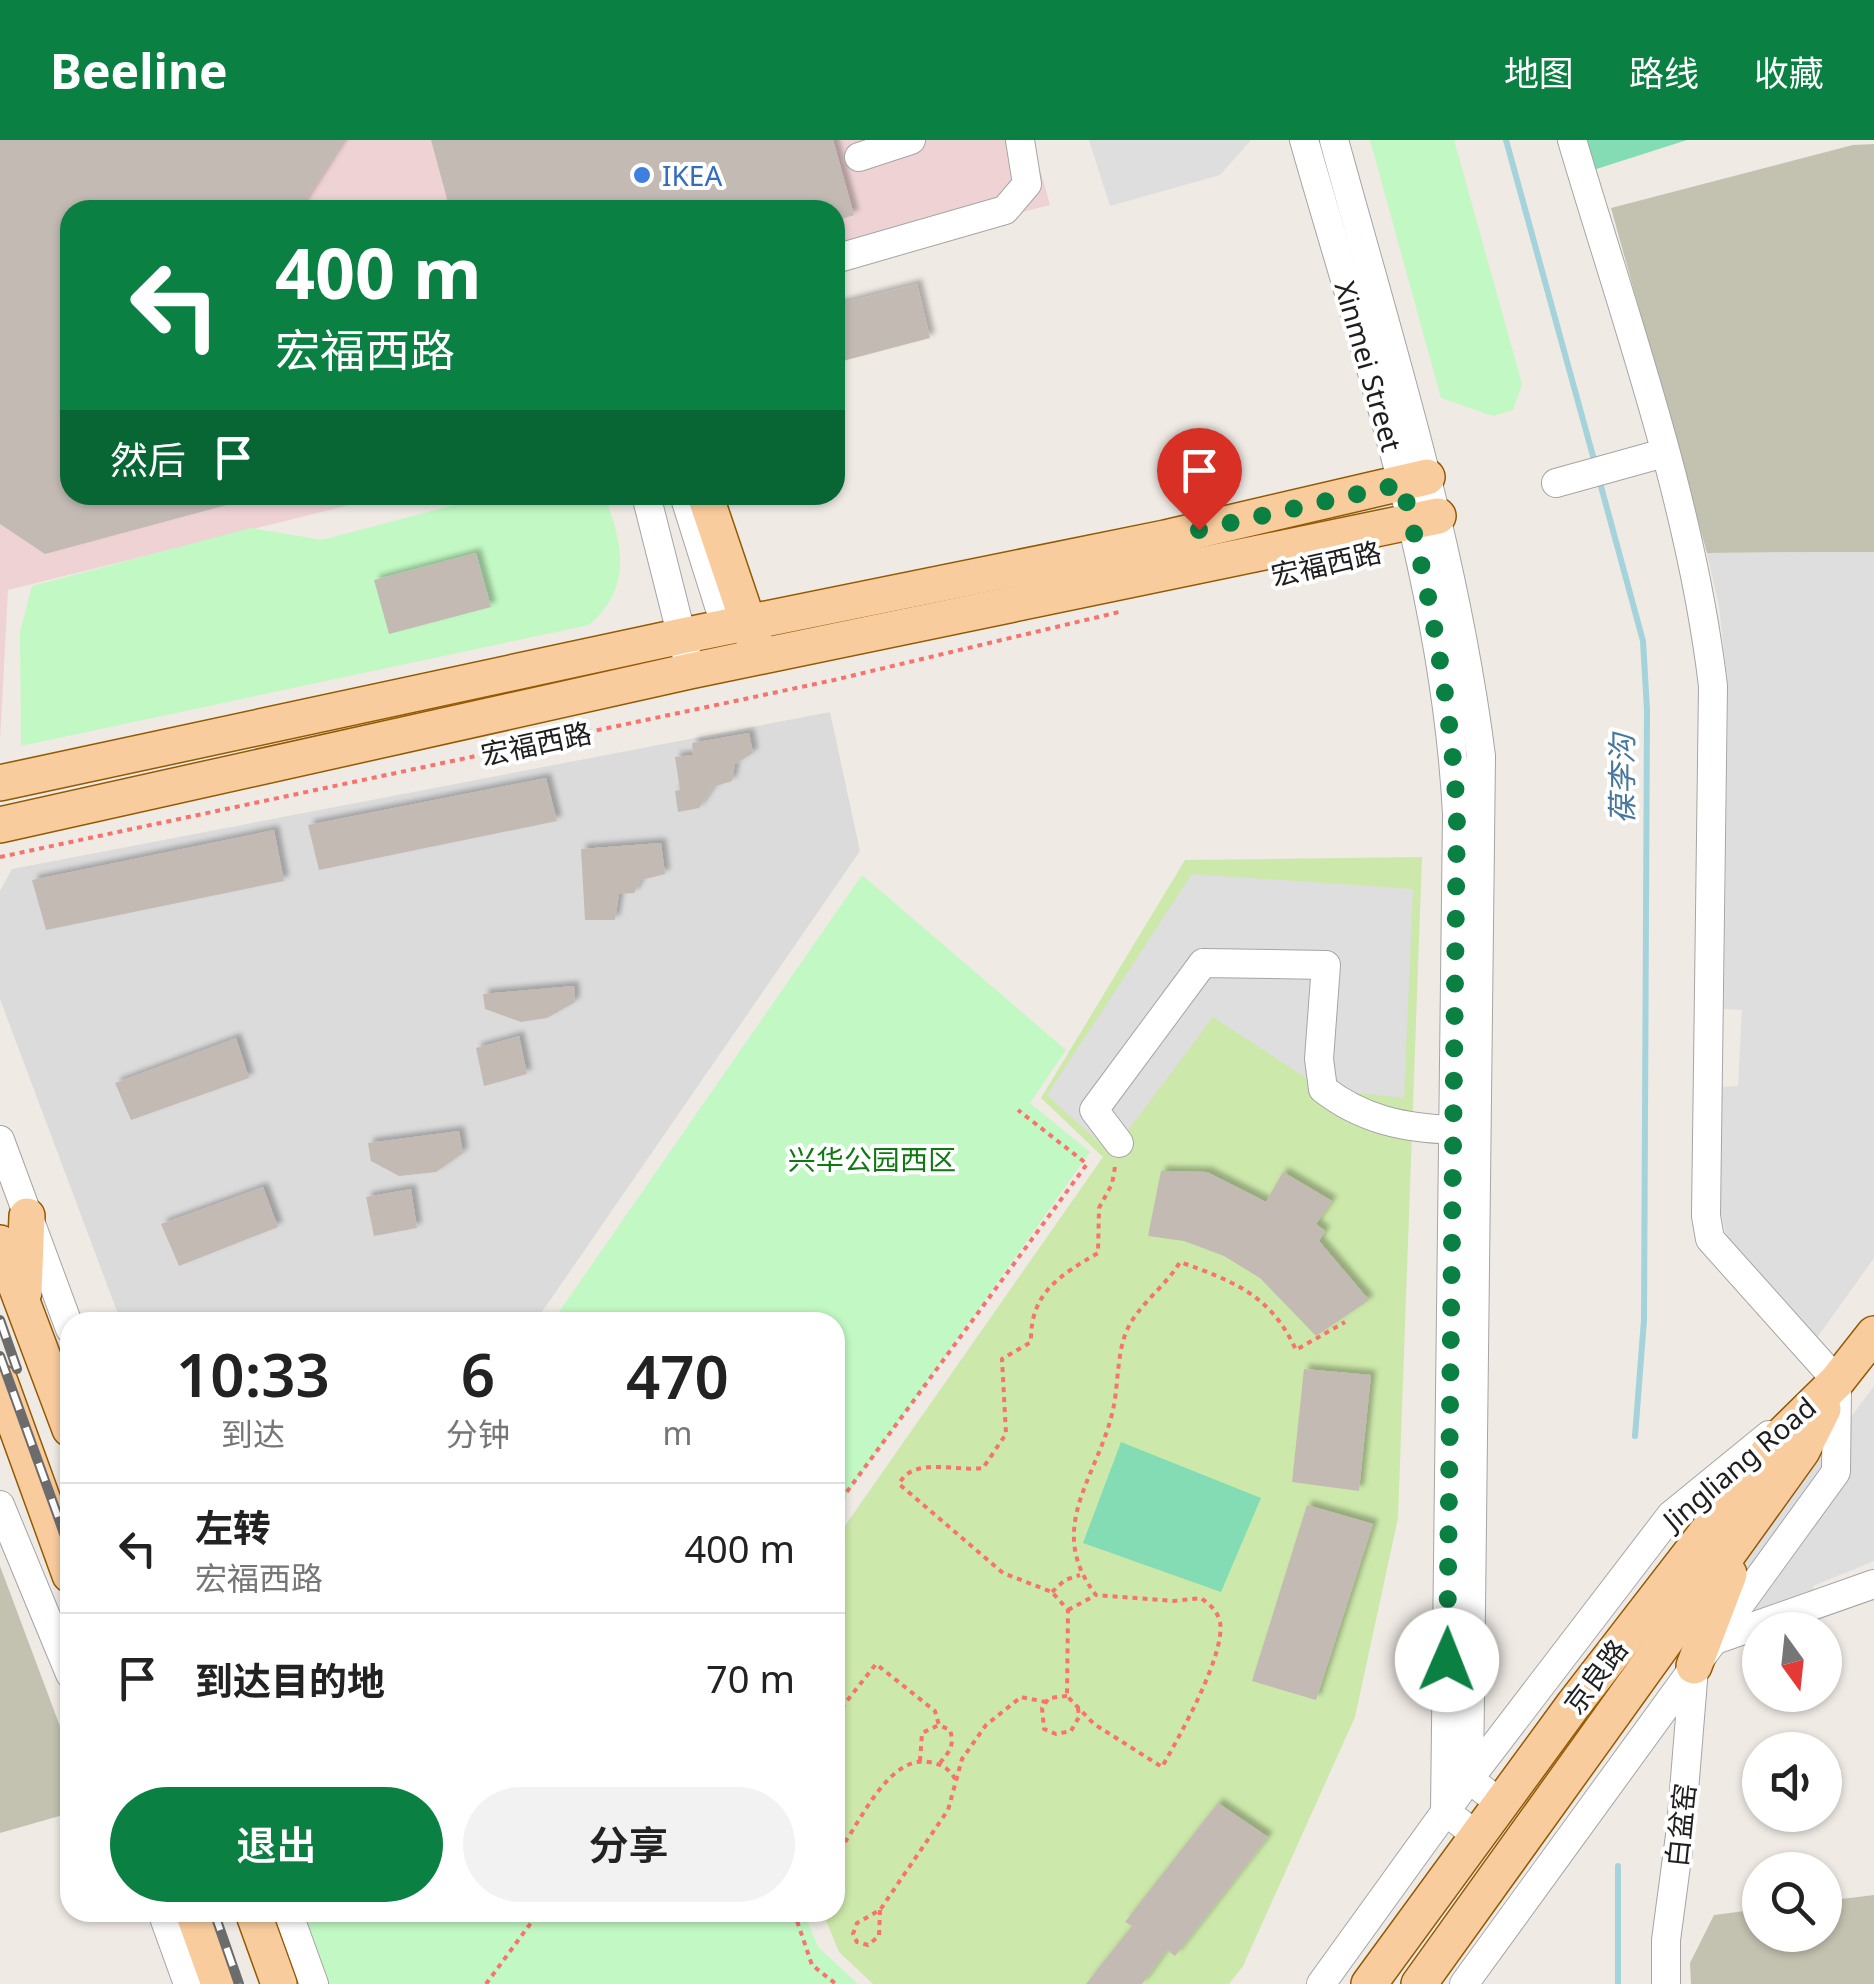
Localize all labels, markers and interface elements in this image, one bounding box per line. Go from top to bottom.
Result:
text: Beeline [50,38,228,103]
text: 地图 [1504,49,1574,96]
text: 路线 [1629,49,1699,96]
text: 收藏 [1754,49,1824,96]
place label: IKEA [662,156,722,194]
marker: IKEA [631,164,653,186]
text: 400 m [275,224,482,320]
icon: left [110,240,240,370]
street label: Xinmei Street [1327,276,1411,456]
text: 宏福西路 [275,319,455,380]
pin [1157,428,1242,531]
icon: arrive [206,430,261,485]
text: 然后 [110,433,186,485]
icon: arrive [1172,443,1227,498]
street label: 宏福西路 [1267,532,1385,594]
street label: 宏福西路 [477,713,595,773]
water label: 葆李沟 [1601,731,1642,824]
park label: 兴华公园西区 [788,1140,956,1178]
text: 10:33 [176,1333,330,1415]
text: 6 [461,1333,495,1415]
text: 470 [626,1335,729,1417]
street label: Jingliang Road [1652,1388,1823,1540]
text: m [662,1411,692,1454]
text: 到达 [221,1412,285,1455]
text: 分钟 [446,1412,510,1455]
text: 左转 [195,1501,271,1553]
icon: left [110,1521,165,1576]
text: 400 m [684,1522,795,1574]
text: 宏福西路 [195,1556,323,1599]
position arrow [1395,1608,1499,1712]
north arrow [1742,1612,1842,1712]
map controls [1742,1612,1842,1952]
street label: 京良路 [1555,1631,1635,1721]
icon: arrive [110,1651,165,1706]
text: 70 m [706,1652,795,1704]
text: 到达目的地 [195,1654,385,1706]
button: sound [1742,1732,1842,1832]
street label: 白盆窑 [1657,1781,1703,1869]
button: 退出 [110,1787,443,1902]
button: 分享 [463,1787,795,1902]
button: search [1742,1852,1842,1952]

